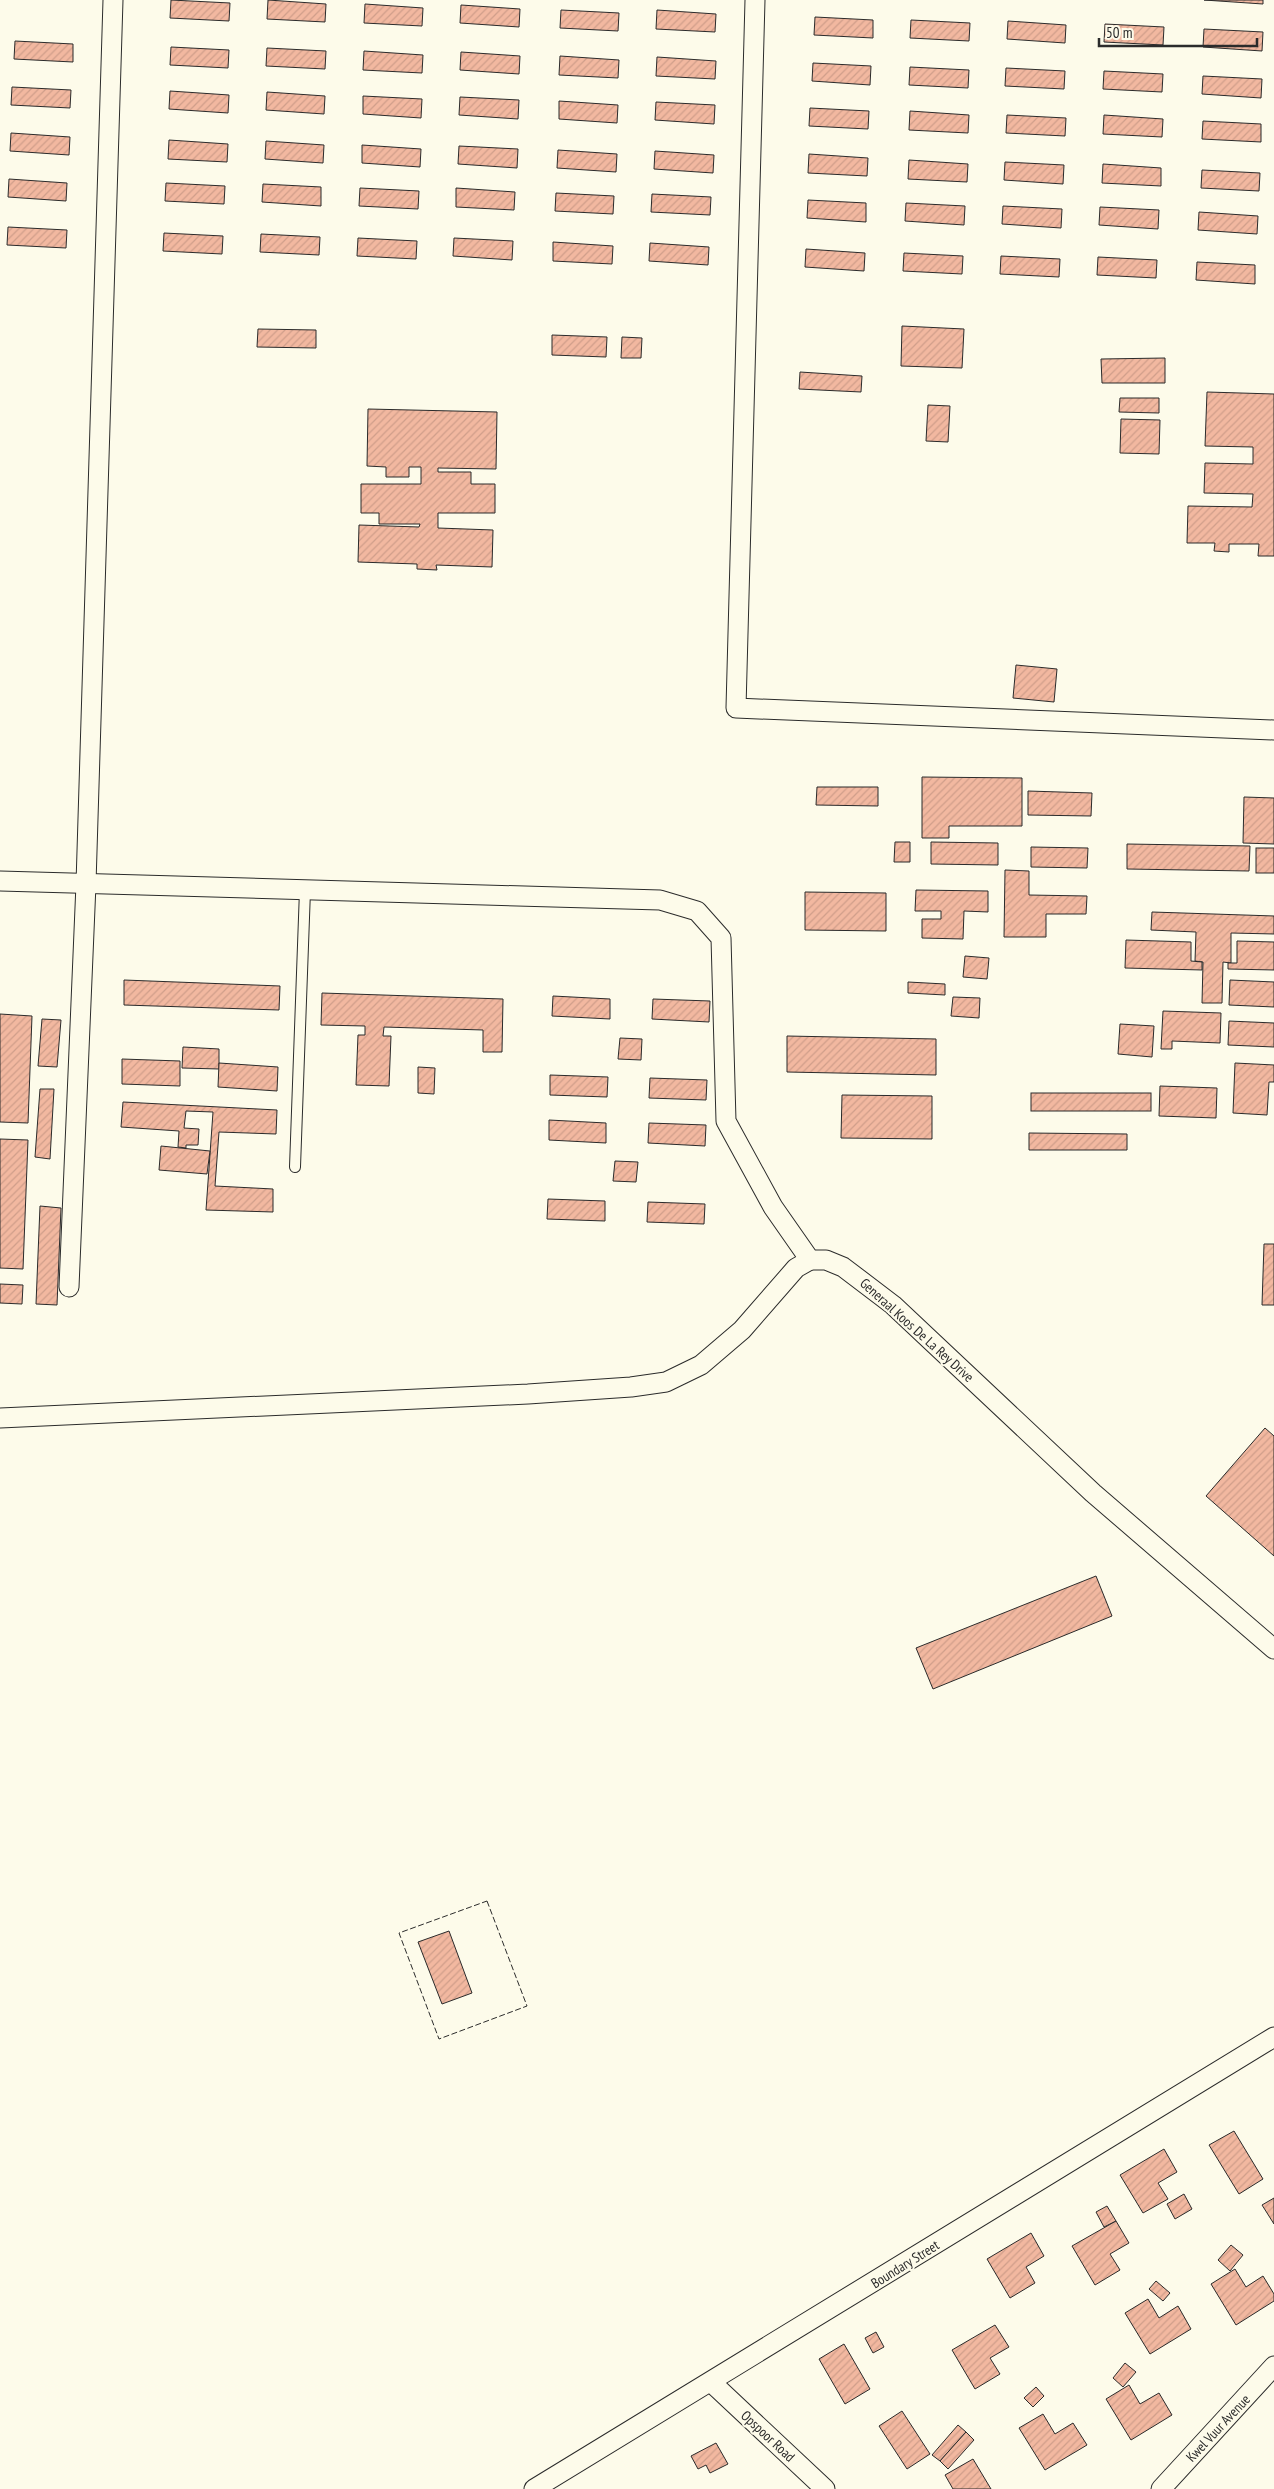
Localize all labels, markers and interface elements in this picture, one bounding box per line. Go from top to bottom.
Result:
scale bar [1099,15,1256,47]
text: 50 m [1106,23,1132,42]
street label: Generaal Koos De La Rey Drive [856,1274,978,1386]
street label: Boundary Street [868,2236,943,2292]
street label: Kwel Vuur Avenue [1182,2390,1254,2466]
street label: Opspoor Road [737,2406,799,2466]

